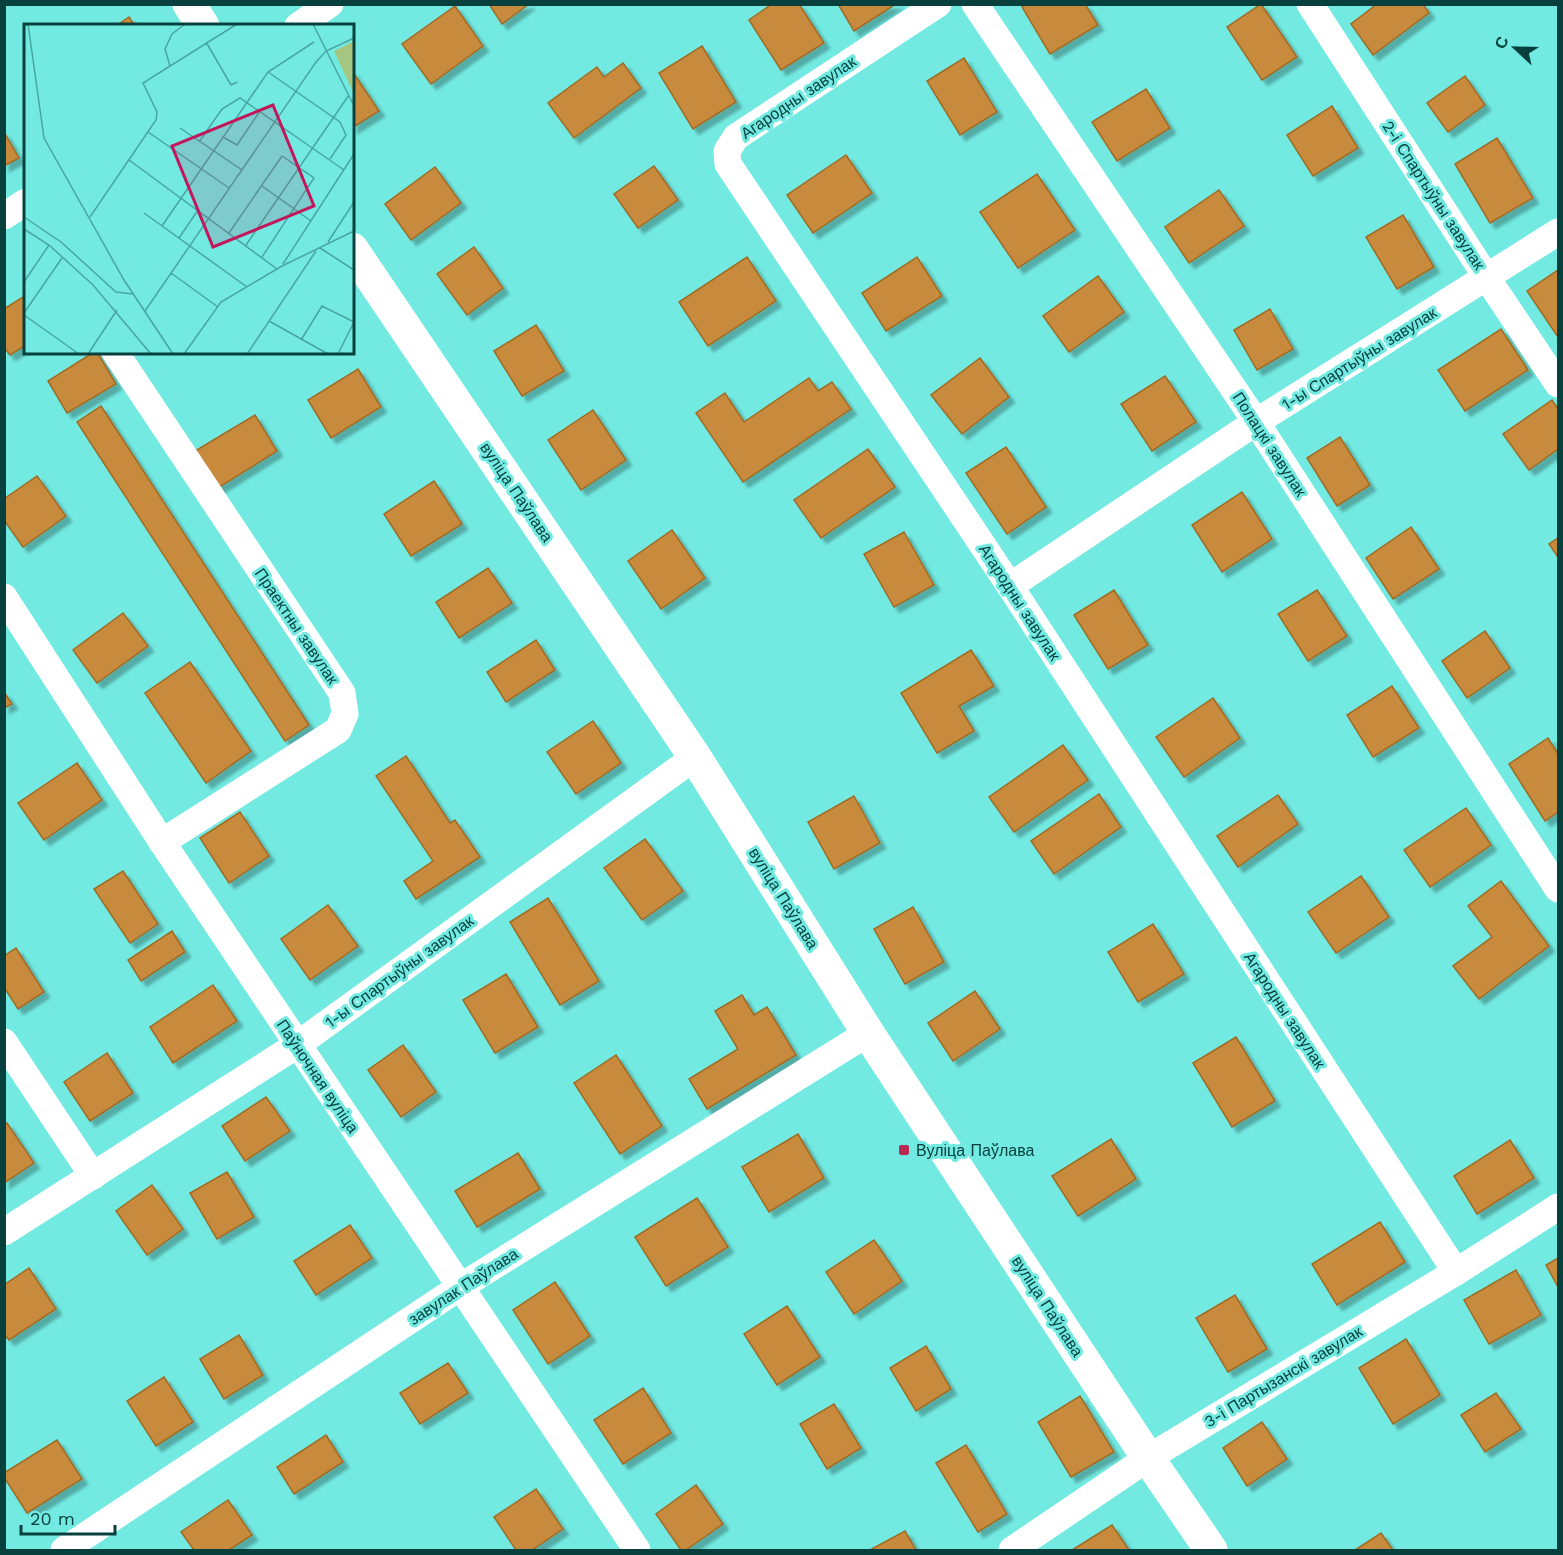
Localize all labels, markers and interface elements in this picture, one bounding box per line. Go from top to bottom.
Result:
north arrow [1485,18,1545,78]
inset map [24,24,354,354]
text: С [1491,33,1513,51]
street label: Агародны завулак [737,51,860,143]
street label: 2-і Спартыўны завулак [1378,117,1489,274]
street label: 1-ы Спартыўны завулак [1278,302,1441,414]
street label: Полацкі завулак [1229,388,1311,501]
street label: вуліца Паўлава [476,439,557,546]
street label: Агародны завулак [975,541,1065,665]
street label: Праектны завулак [251,565,343,689]
street label: вуліца Паўлава [745,844,822,953]
street label: 1-ы Спартыўны завулак [321,911,478,1032]
street label: Агародны завулак [1240,949,1330,1073]
street label: Паўночная вуліца [273,1016,363,1137]
place label: Вуліца Паўлава [916,1141,1035,1160]
marker: Вуліца Паўлава [897,1143,911,1157]
street label: завулак Паўлава [405,1244,522,1329]
street label: вуліца Паўлава [1008,1252,1087,1360]
street label: 3-і Партызанскі завулак [1201,1321,1366,1431]
scale bar [21,1498,116,1536]
text: 20 m [30,1508,75,1529]

